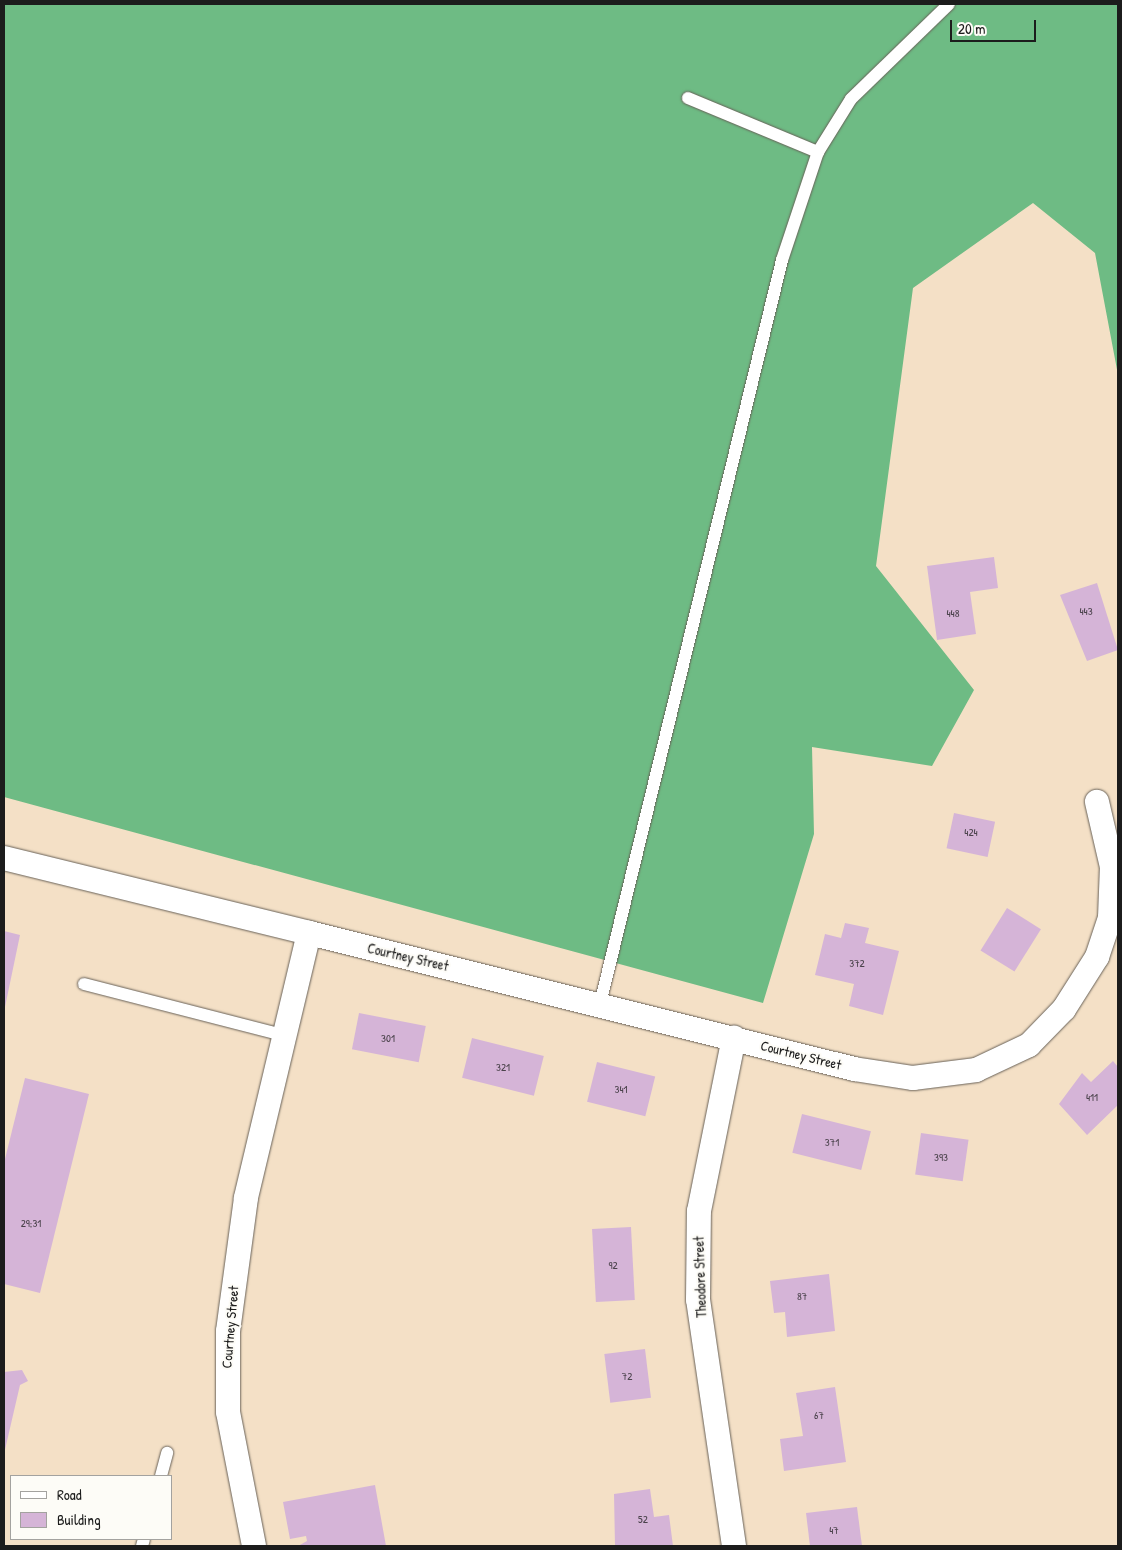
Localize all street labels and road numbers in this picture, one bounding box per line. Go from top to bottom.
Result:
street label: Courtney Street [366,940,450,974]
street label: Courtney Street [759,1037,843,1073]
street label: Theodore Street [690,1236,710,1318]
street label: Courtney Street [218,1285,242,1369]

